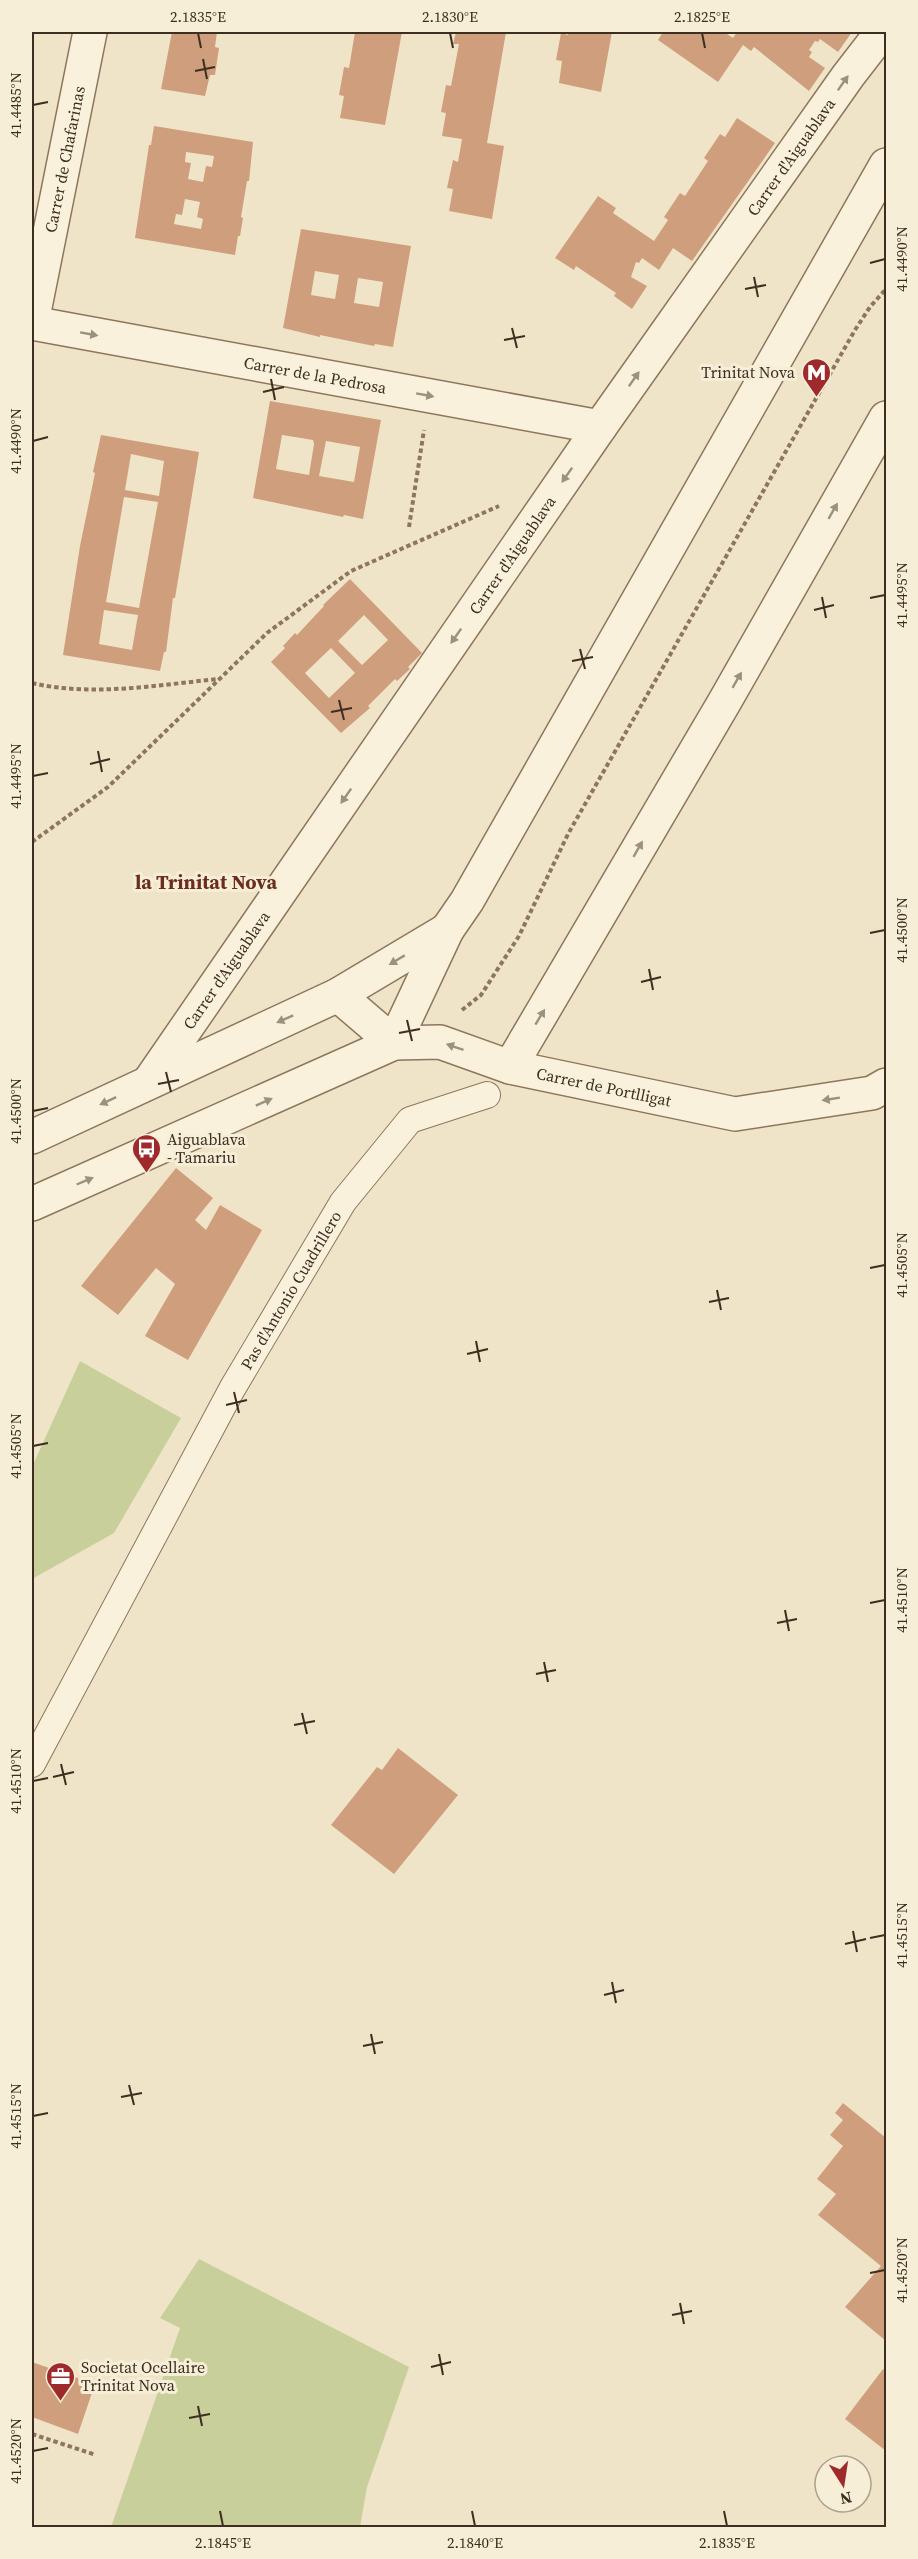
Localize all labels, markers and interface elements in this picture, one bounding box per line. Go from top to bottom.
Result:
text: 2.1835°E [170,6,226,27]
text: 2.1830°E [422,6,478,27]
text: 2.1825°E [674,6,730,27]
text: 41.4485°N [5,72,26,138]
one-way arrow [837,75,849,91]
street label: Carrer de Chafarinas [39,84,90,235]
street label: Carrer d'Aiguablava [742,93,841,220]
text: 41.4490°N [891,226,912,292]
one-way arrow [80,330,99,339]
street label: Carrer de la Pedrosa [242,351,389,399]
metro station icon: Trinitat Nova [800,356,832,398]
place label: Trinitat Nova [701,361,796,383]
one-way arrow [628,372,640,388]
one-way arrow [416,391,435,400]
text: 41.4490°N [5,408,26,474]
one-way arrow [561,467,573,483]
street label: Carrer d'Aiguablava [463,491,561,618]
one-way arrow [828,503,839,519]
text: 41.4495°N [891,562,912,628]
one-way arrow [450,627,462,643]
one-way arrow [732,672,742,689]
text: 41.4495°N [5,743,26,809]
one-way arrow [341,788,352,804]
one-way arrow [633,841,644,857]
district label: la Trinitat Nova [135,868,277,896]
text: 41.4500°N [891,897,912,963]
street label: Carrer d'Aiguablava [178,906,275,1034]
one-way arrow [389,955,405,966]
one-way arrow [534,1009,545,1025]
one-way arrow [276,1014,294,1024]
one-way arrow [446,1041,464,1051]
street label: Carrer de Portlligat [535,1062,674,1112]
text: 41.4500°N [5,1078,26,1144]
one-way arrow [821,1095,840,1104]
one-way arrow [99,1096,117,1106]
one-way arrow [255,1097,273,1107]
place label: Aiguablava - Tamariu [167,1128,246,1168]
bus stop icon: Aiguablava - Tamariu [130,1132,162,1174]
one-way arrow [77,1176,95,1186]
street label: Pas d'Antonio Cuadrillero [235,1206,346,1374]
text: 41.4505°N [891,1232,912,1298]
text: 41.4505°N [5,1413,26,1479]
text: 41.4510°N [891,1567,912,1633]
text: 41.4510°N [5,1748,26,1814]
text: 41.4515°N [891,1902,912,1968]
text: 41.4515°N [5,2083,26,2149]
text: 41.4520°N [891,2237,912,2303]
place label: Societat Ocellaire Trinitat Nova [81,2356,205,2396]
office icon: Societat Ocellaire Trinitat Nova [44,2360,76,2402]
text: 41.4520°N [5,2418,26,2484]
north arrow [813,2454,873,2514]
text: N [838,2487,854,2511]
text: 2.1845°E [195,2532,251,2553]
text: 2.1840°E [447,2532,503,2553]
text: 2.1835°E [699,2532,755,2553]

